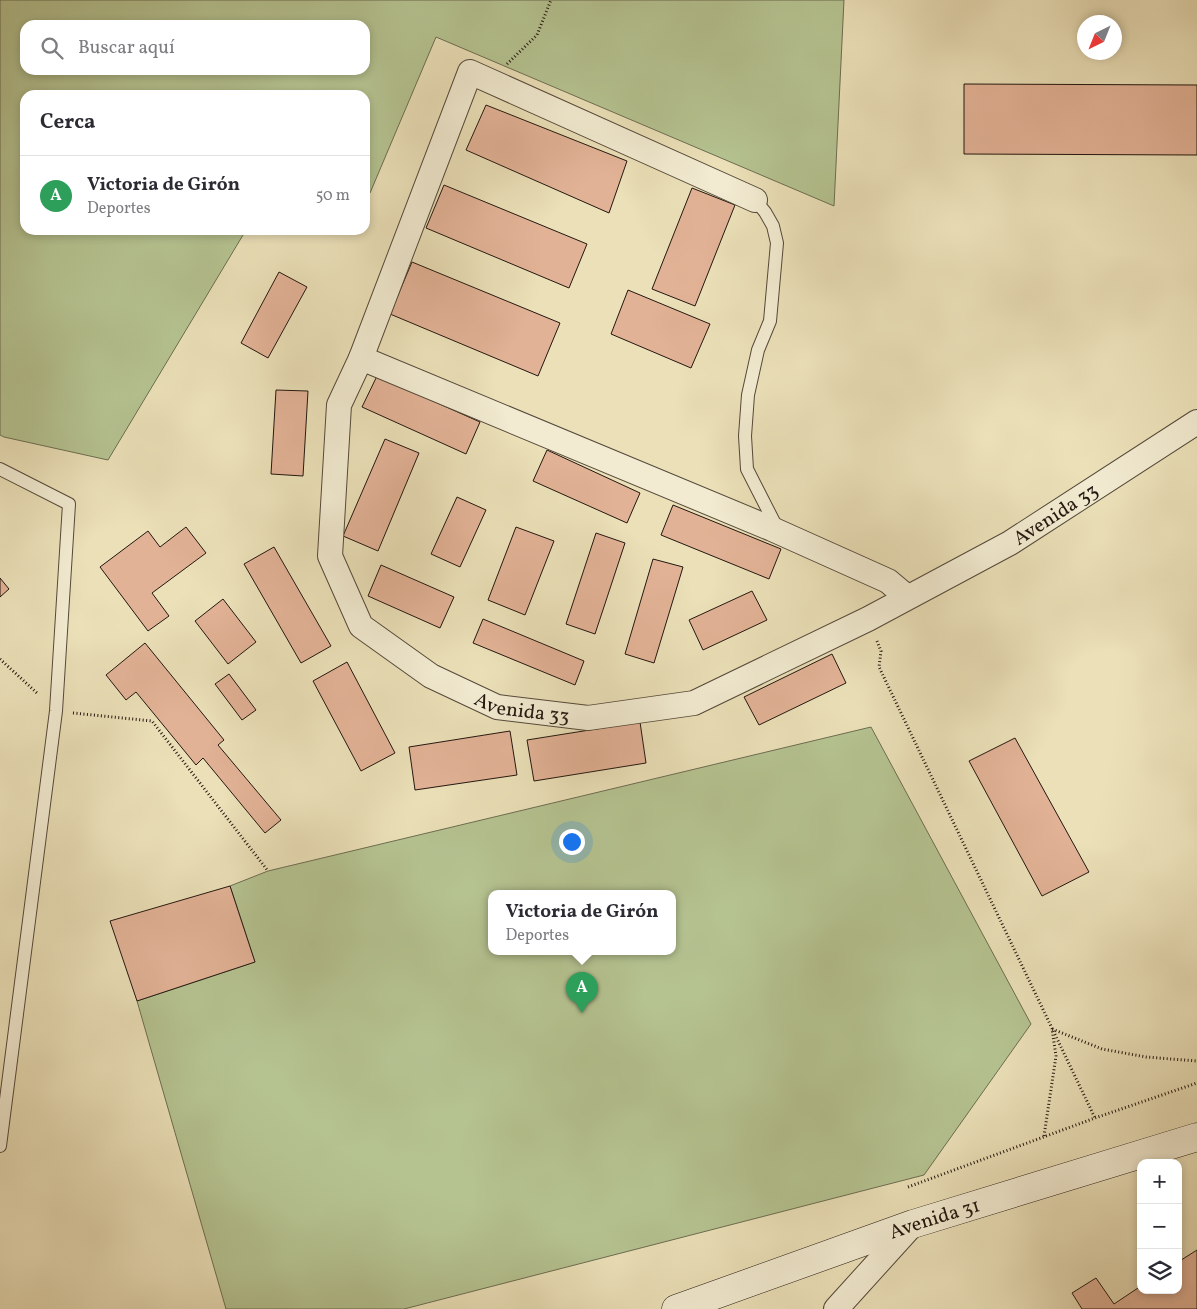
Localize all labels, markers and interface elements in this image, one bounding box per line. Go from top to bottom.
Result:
north arrow [1077,15,1122,60]
search box [20,20,370,75]
icon: search [38,34,66,62]
text: Buscar aquí [78,35,175,61]
text: Cerca [40,108,95,137]
text: Victoria de Girón [87,172,240,198]
text: A [50,185,62,207]
text: 50 m [316,185,350,207]
text: Deportes [87,198,151,220]
street label: Avenida 33 [1008,477,1104,553]
street label: Avenida 33 [469,686,571,732]
your location [559,829,585,855]
popup [488,890,676,955]
text: Victoria de Girón [505,899,659,925]
text: Deportes [505,925,569,947]
pin: A [566,972,598,1013]
map controls [1137,1159,1182,1294]
button: + [1137,1159,1182,1204]
street label: Avenida 31 [886,1192,984,1247]
button: − [1137,1204,1182,1249]
button: layers [1137,1249,1182,1294]

